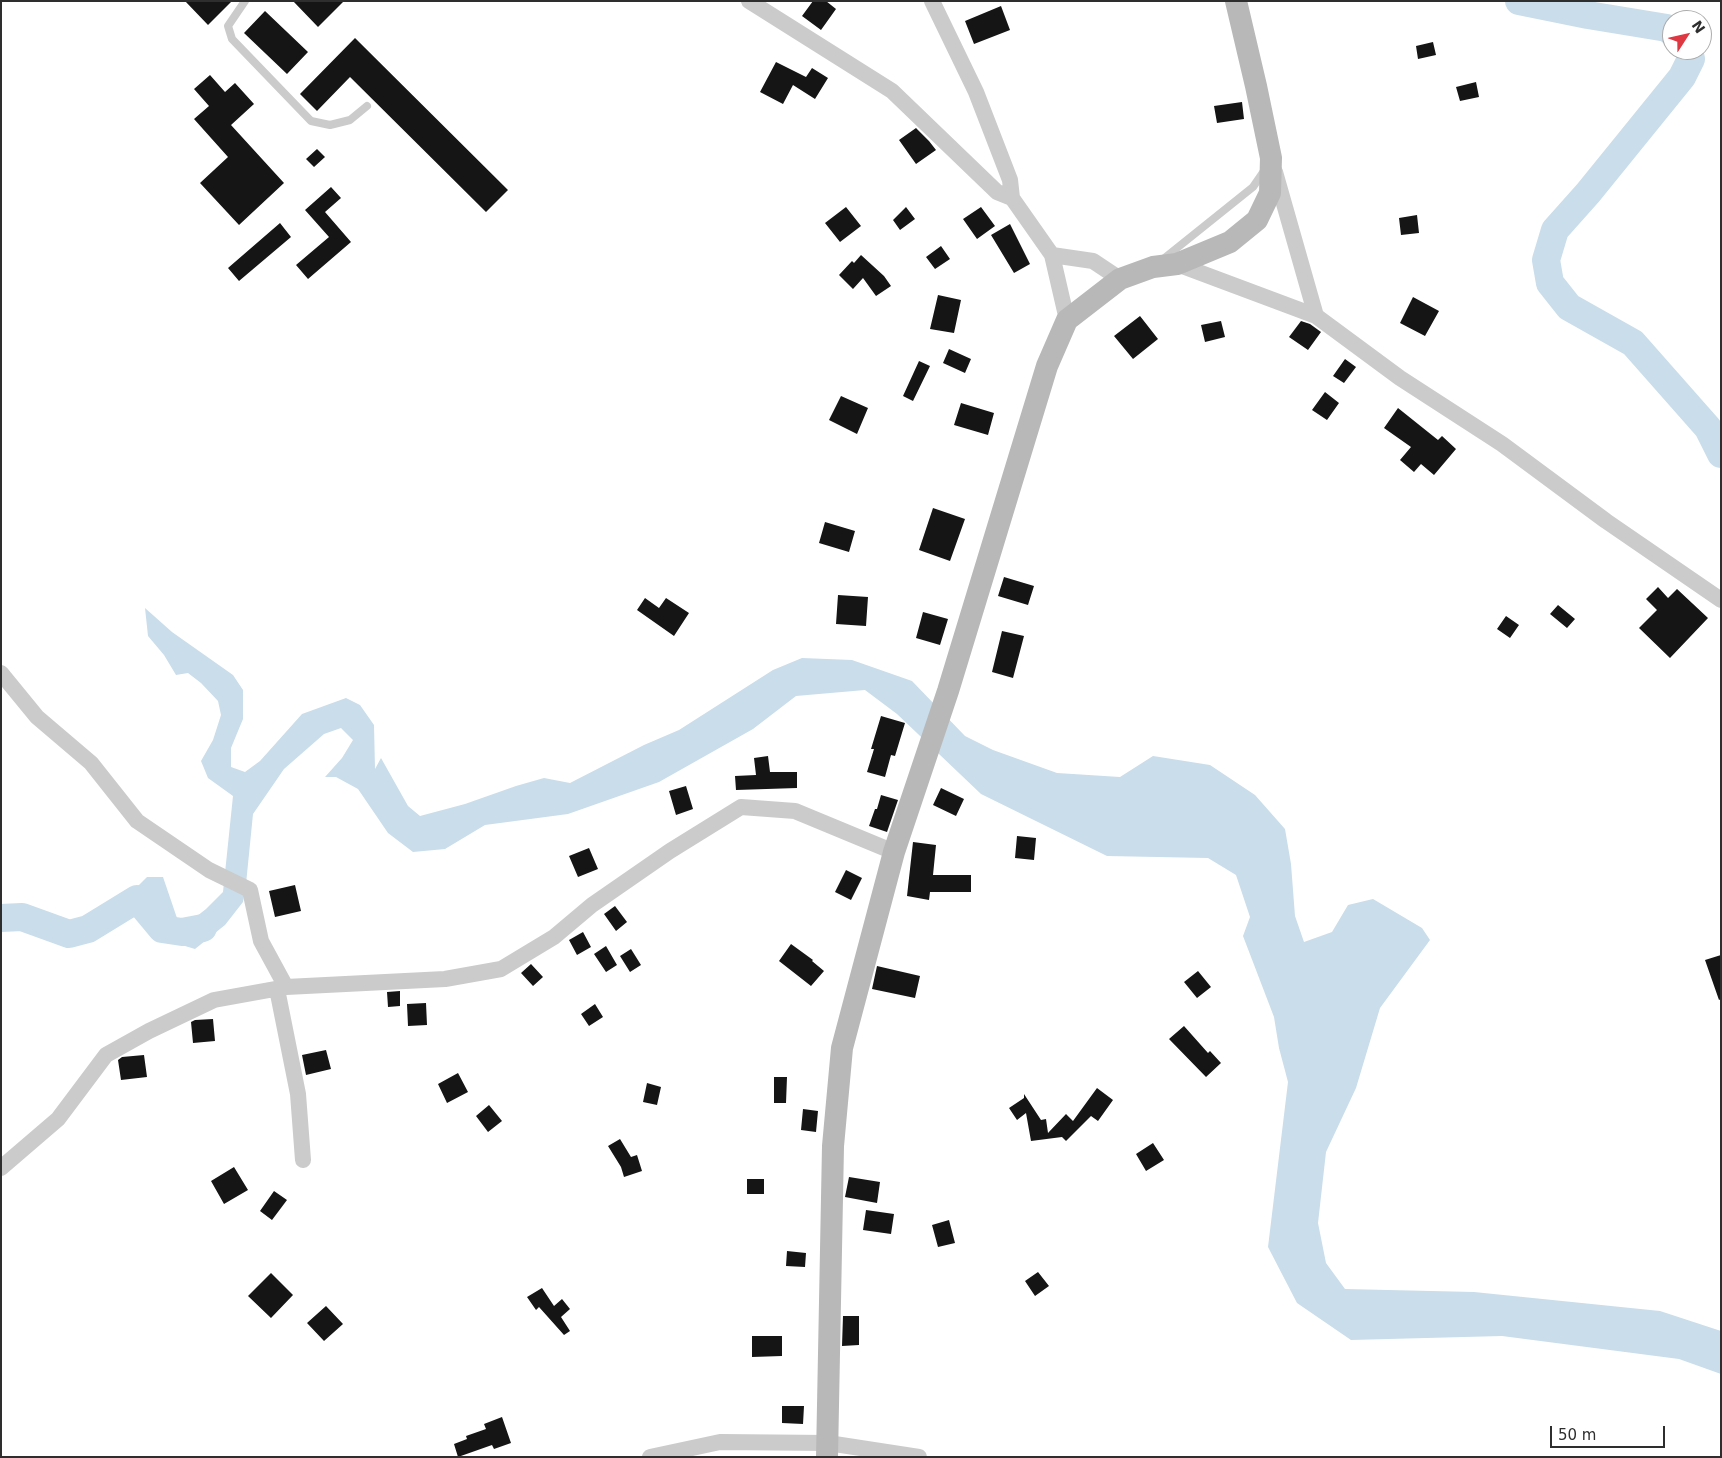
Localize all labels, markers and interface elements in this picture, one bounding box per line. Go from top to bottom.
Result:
north arrow [1662,10,1712,60]
text: N [1689,18,1708,36]
scale bar [1552,1416,1667,1448]
text: 50 m [1558,1426,1596,1444]

